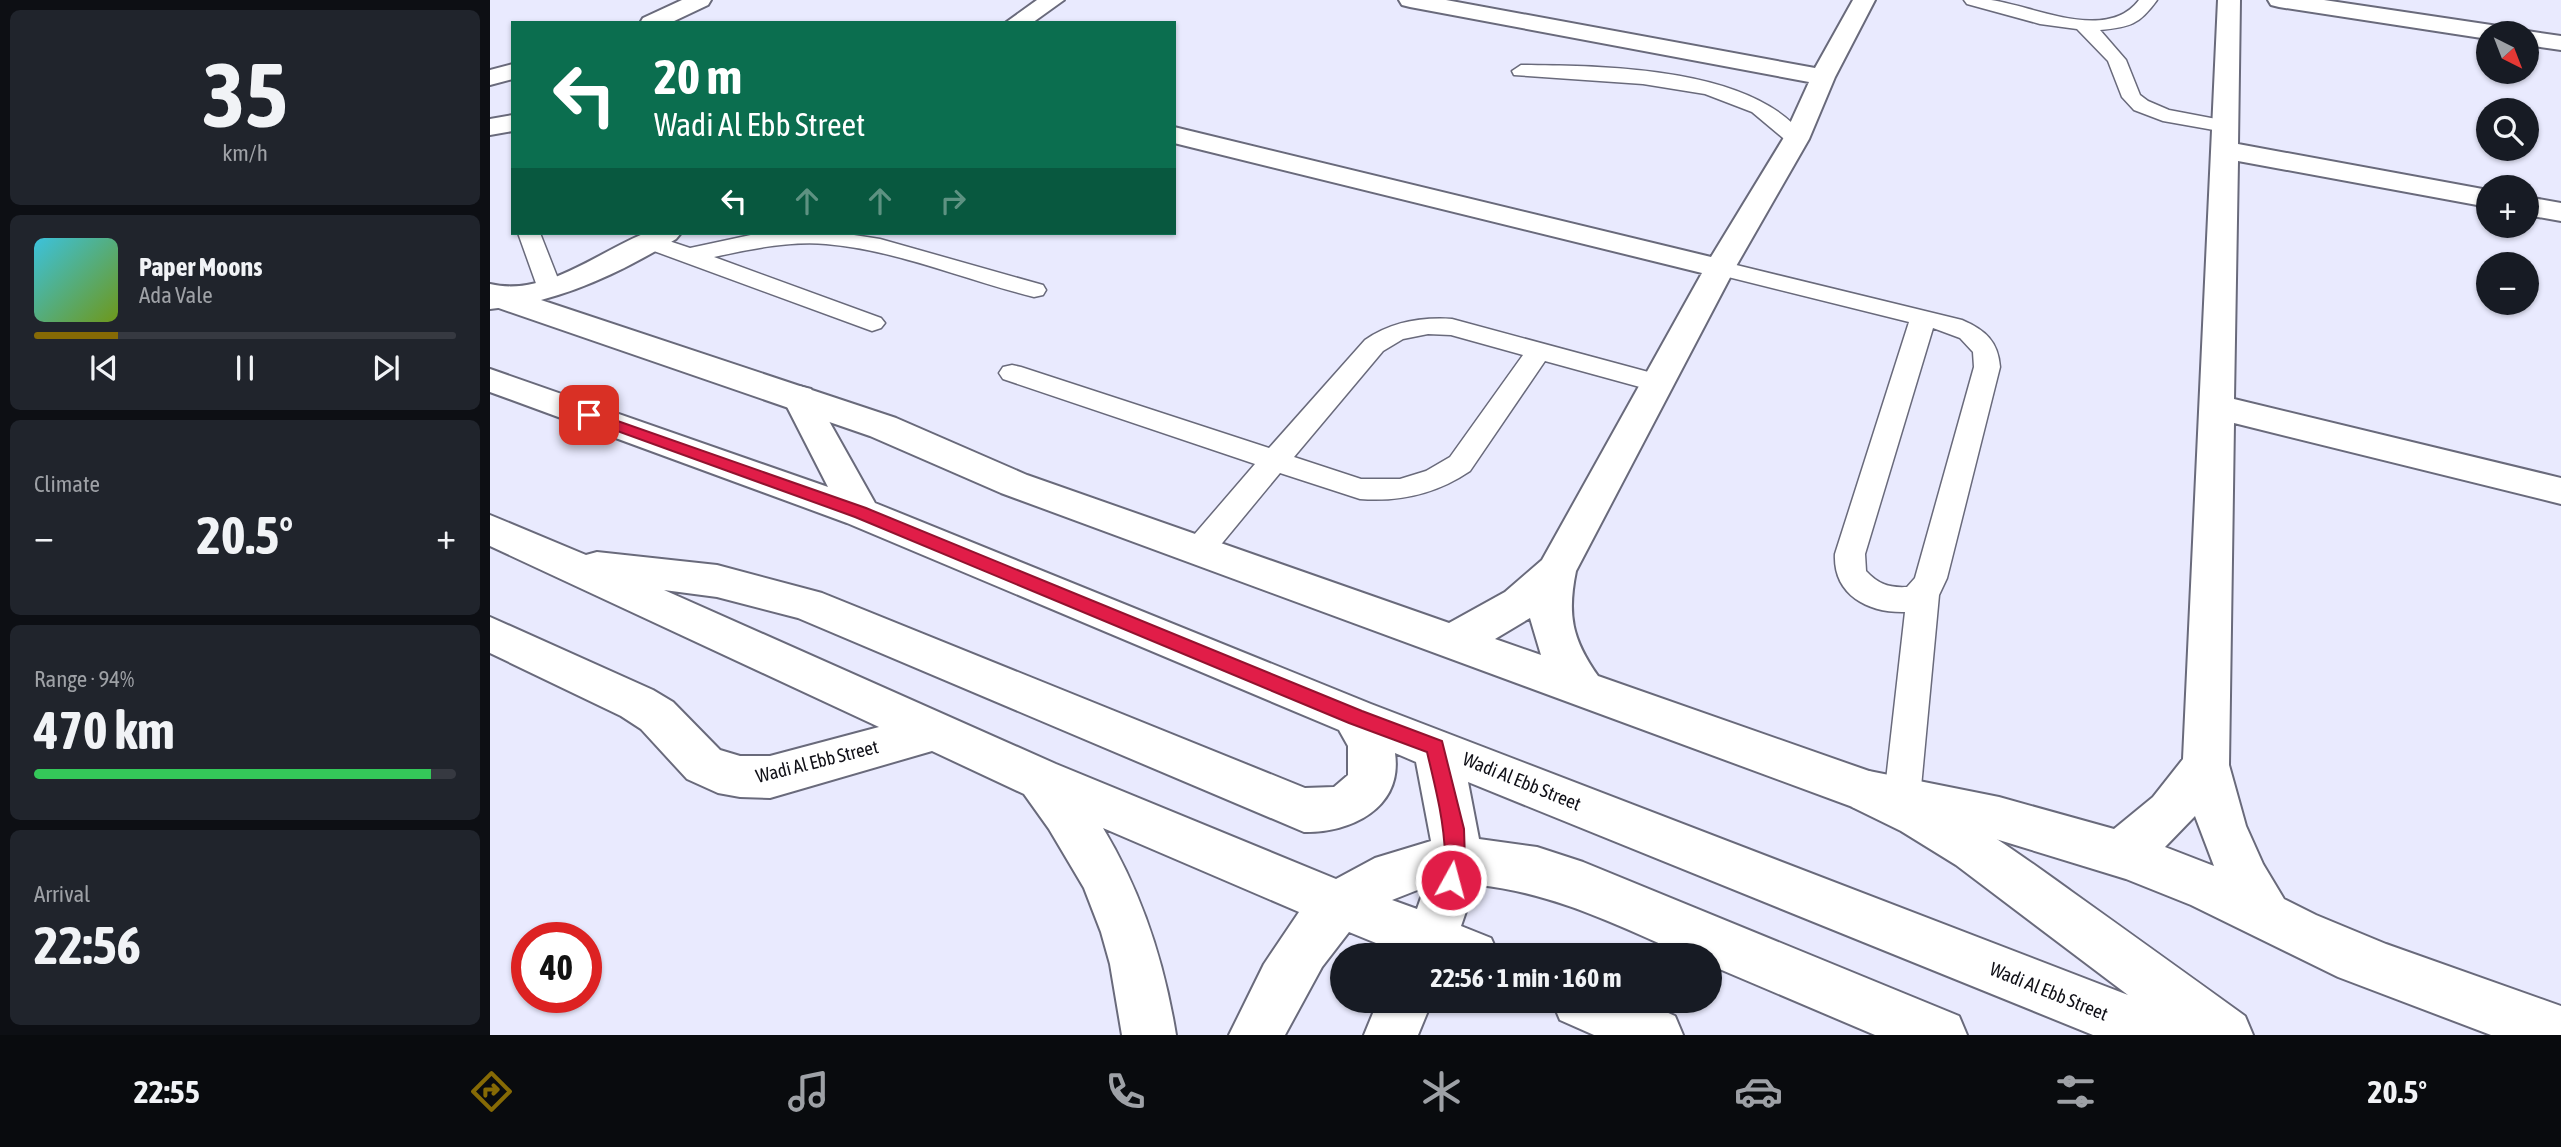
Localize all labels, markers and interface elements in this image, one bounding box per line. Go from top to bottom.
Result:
north arrow [2476,21,2539,84]
map controls [2476,21,2539,315]
text: 35 [202,42,288,146]
text: 20 m [654,48,742,104]
icon: left [539,49,630,140]
button: search [2476,98,2539,161]
text: Wadi Al Ebb Street [654,106,865,143]
text: km/h [222,140,268,166]
button: + [2476,175,2539,238]
icon: left [715,182,753,220]
icon: ahead [788,182,826,220]
icon: ahead [861,182,899,220]
icon: right [934,182,972,220]
text: Paper Moons [139,252,262,282]
button: − [2476,252,2539,315]
text: Ada Vale [139,282,213,308]
icon: previous [85,349,123,387]
icon: pause [226,349,264,387]
icon: next [367,349,405,387]
pin [559,385,619,445]
icon: arrive [570,396,608,434]
text: Climate [34,471,100,497]
text: 20.5° [197,505,293,565]
text: − [34,514,54,557]
text: + [436,514,456,557]
text: Range · 94% [34,666,134,692]
text: 470 km [34,700,175,760]
street label: Wadi Al Ebb Street [754,735,880,787]
street label: Wadi Al Ebb Street [1460,747,1584,815]
position arrow [1414,843,1488,917]
text: Arrival [34,881,90,907]
text: 22:56 [34,915,141,975]
speed limit sign: 40 [511,922,602,1013]
street label: Wadi Al Ebb Street [1987,957,2111,1025]
text: 22:56 · 1 min · 160 m [1431,963,1621,993]
icon: directions [467,1067,516,1116]
icon: music [784,1067,833,1116]
icon: phone [1101,1067,1150,1116]
icon: climate [1417,1067,1466,1116]
icon: car [1734,1067,1783,1116]
icon: filters [2051,1067,2100,1116]
text: 22:55 [134,1073,200,1110]
text: 20.5° [2367,1073,2427,1110]

